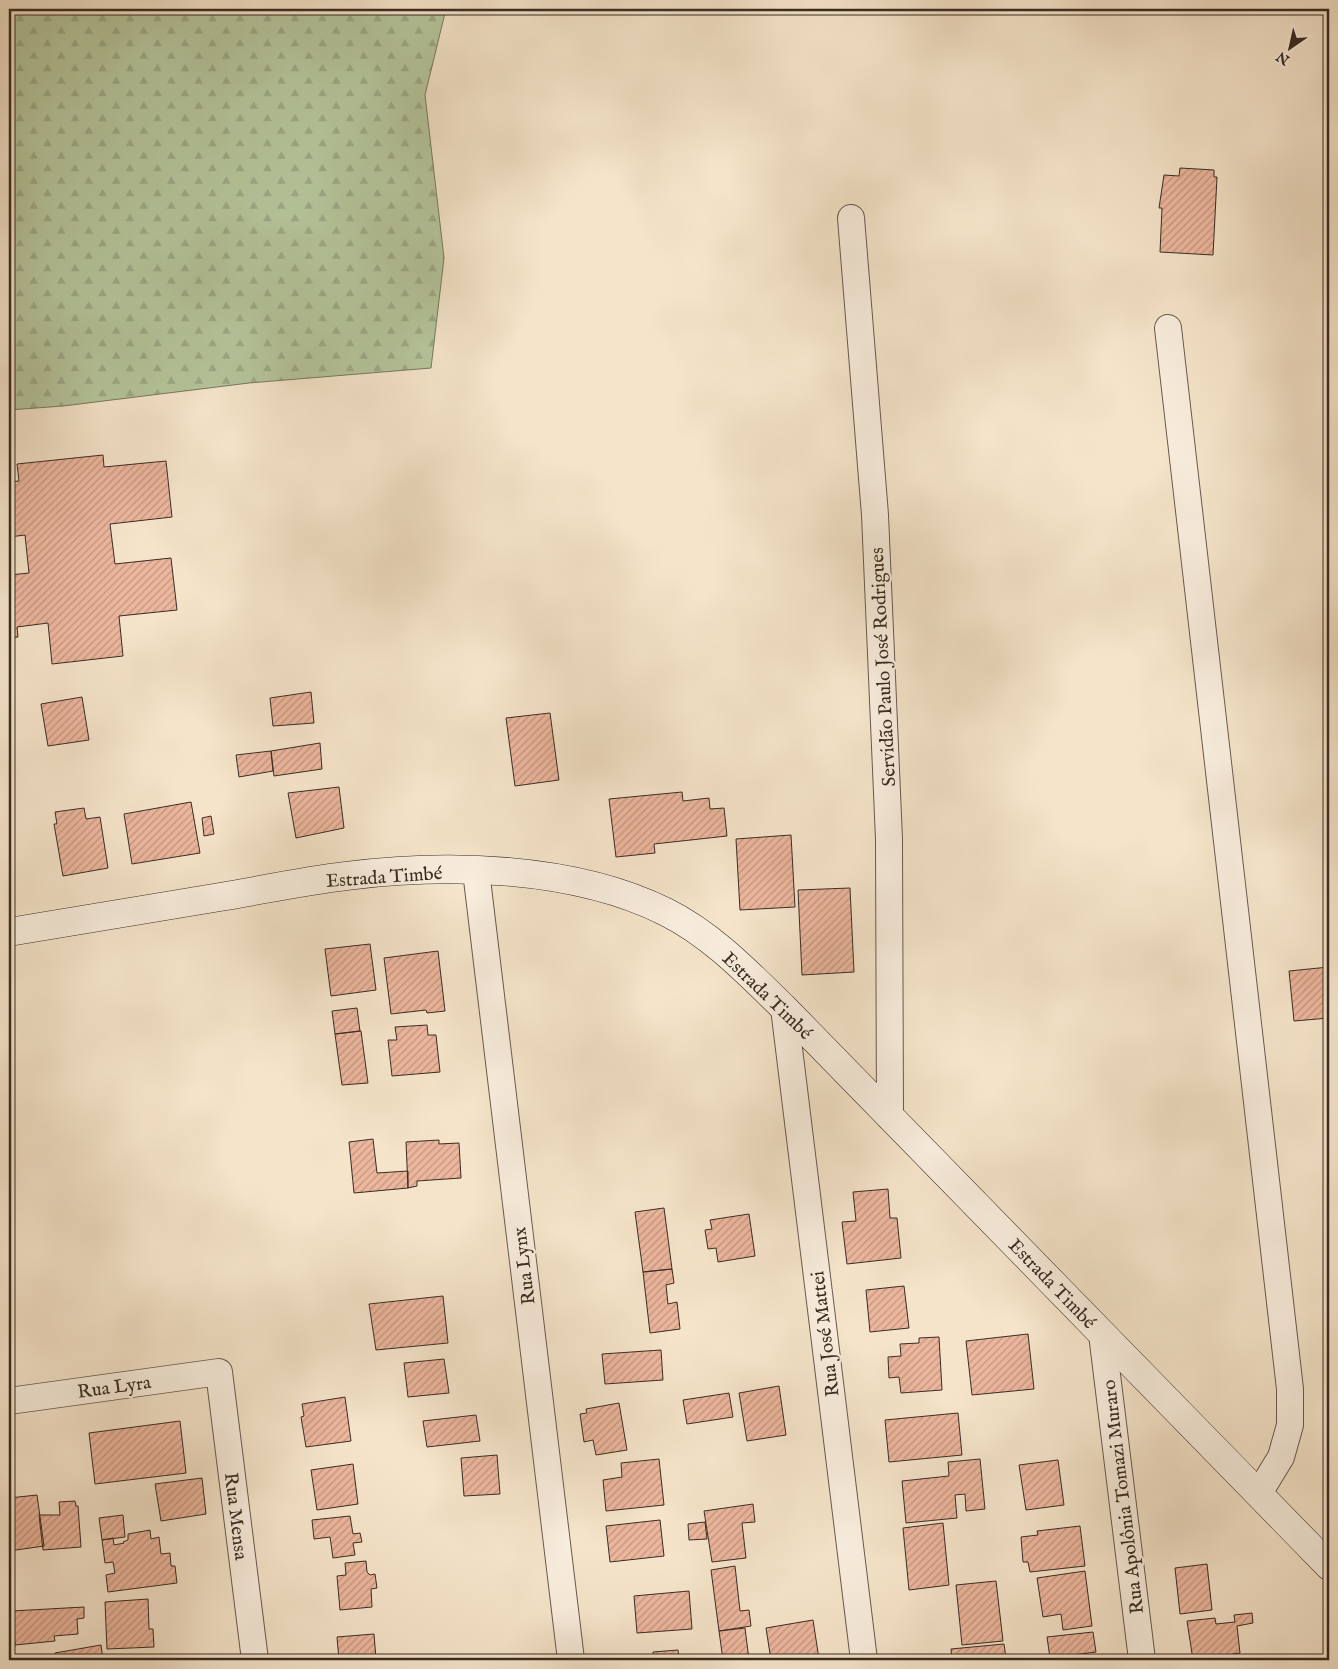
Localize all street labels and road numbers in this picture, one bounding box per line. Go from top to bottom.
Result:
street label: Servidão Paulo José Rodrigues [866,547,902,787]
street label: Estrada Timbé [325,862,443,894]
street label: Estrada Timbé [716,947,817,1046]
street label: Rua Lynx [508,1225,542,1306]
street label: Estrada Timbé [1002,1234,1101,1335]
street label: Rua José Mattei [806,1269,846,1398]
street label: Rua Lyra [76,1371,153,1405]
street label: Rua Apolônia Tomazi Muraro [1098,1378,1150,1615]
street label: Rua Mensa [218,1471,252,1562]

